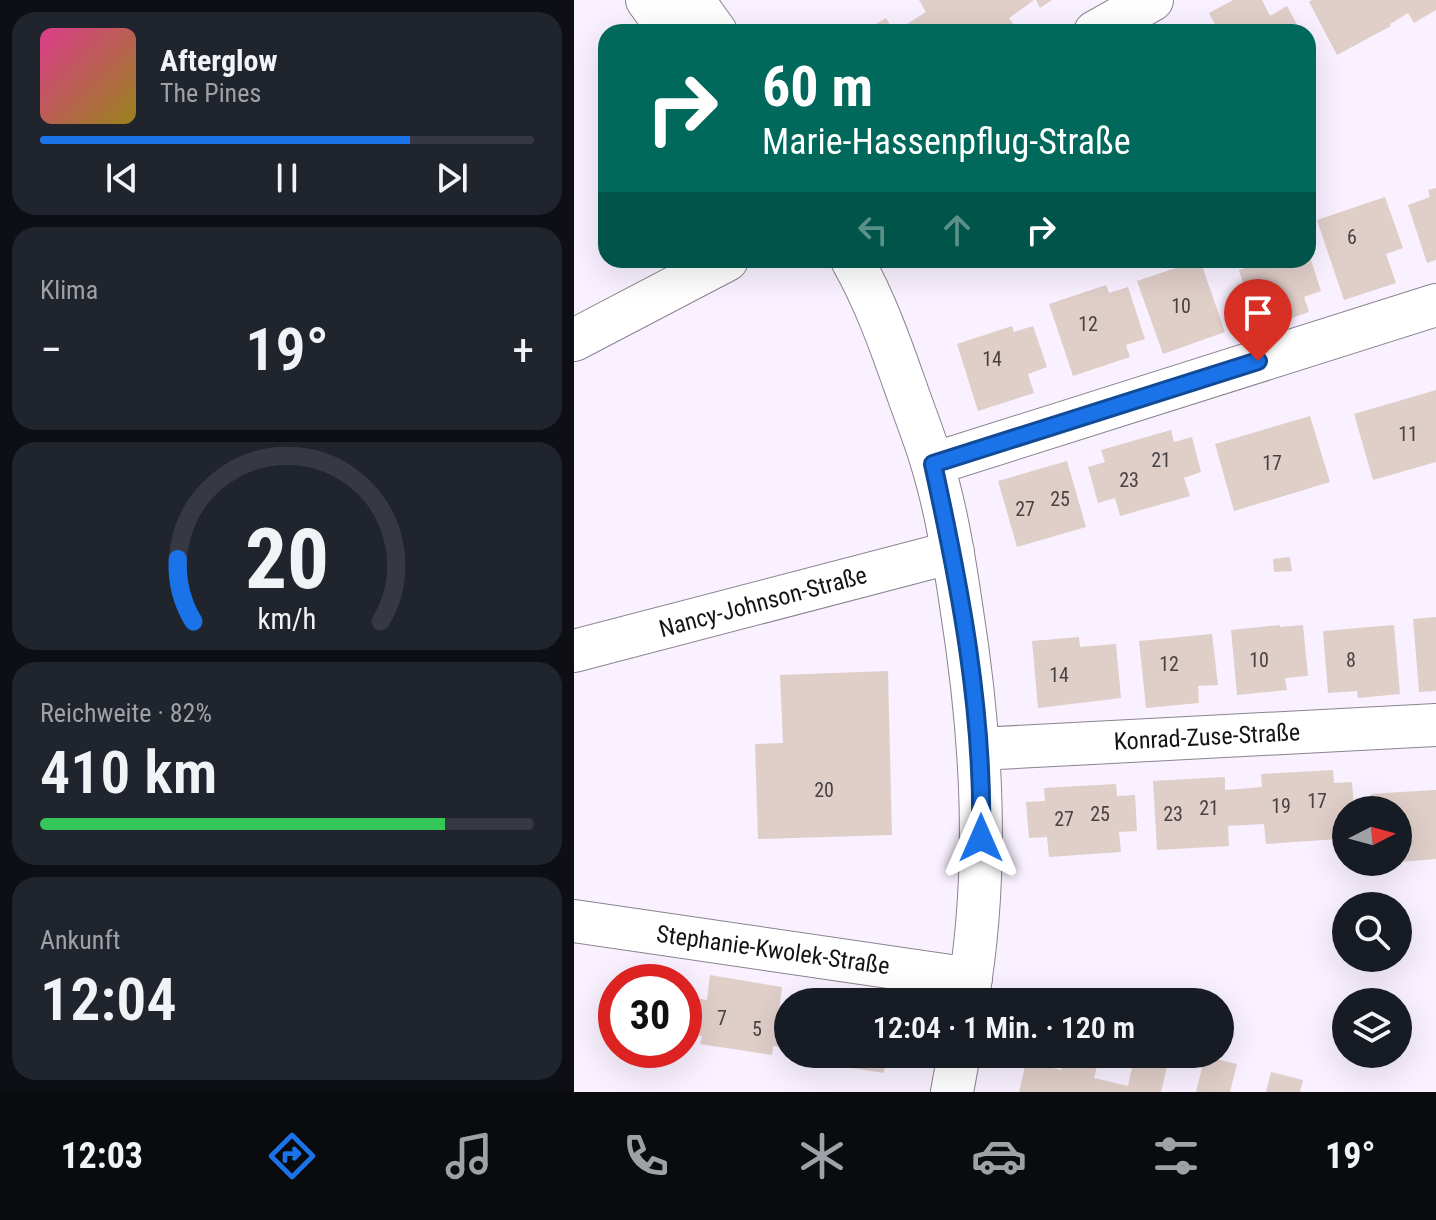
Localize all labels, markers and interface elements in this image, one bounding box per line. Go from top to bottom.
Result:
text: Afterglow [160,43,278,78]
text: 60 m [762,54,873,120]
icon: right [630,56,734,160]
text: The Pines [160,78,261,108]
text: Marie-Hassenpflug-Straße [762,121,1131,163]
icon: previous [100,156,144,200]
icon: pause [265,156,309,200]
icon: next [430,156,474,200]
icon: left [851,208,895,252]
icon: ahead [935,208,979,252]
icon: right [1019,208,1063,252]
house number: 6 [1347,225,1357,249]
text: Klima [40,275,98,305]
pin [1224,279,1292,361]
icon: arrive [1236,291,1280,335]
house number: 10 [1171,294,1191,318]
house number: 12 [1078,312,1098,336]
text: 19° [245,314,329,385]
text: − [40,324,62,376]
text: + [512,324,534,376]
house number: 14 [982,347,1002,371]
house number: 11 [1398,422,1418,446]
house number: 21 [1151,448,1171,472]
house number: 17 [1262,451,1282,475]
house number: 23 [1119,468,1139,492]
house number: 25 [1050,487,1070,511]
house number: 27 [1015,497,1035,521]
text: 20 [245,511,329,608]
street label: Nancy-Johnson-Straße [656,561,870,643]
text: km/h [258,602,316,636]
house number: 10 [1249,648,1269,672]
house number: 8 [1346,648,1356,672]
house number: 12 [1159,652,1179,676]
house number: 14 [1049,663,1069,687]
text: Reichweite · 82% [40,698,212,728]
street label: Konrad-Zuse-Straße [1113,718,1301,756]
text: 410 km [40,737,217,808]
house number: 20 [814,778,834,802]
house number: 17 [1307,789,1327,813]
house number: 19 [1271,794,1291,818]
position arrow [939,796,1023,880]
house number: 21 [1199,796,1219,820]
north arrow [1332,796,1412,876]
map controls [1332,796,1412,1068]
house number: 25 [1090,802,1110,826]
house number: 23 [1163,802,1183,826]
house number: 27 [1054,807,1074,831]
button: search [1332,892,1412,972]
street label: Stephanie-Kwolek-Straße [655,920,891,980]
text: Ankunft [40,925,120,955]
text: 12:04 [40,964,177,1035]
speed limit sign: 30 [598,964,702,1068]
button: layers [1332,988,1412,1068]
house number: 7 [717,1006,727,1030]
text: 12:04 · 1 Min. · 120 m [873,1010,1135,1045]
house number: 5 [752,1017,762,1041]
icon: directions [264,1128,320,1184]
icon: music [441,1128,497,1184]
icon: phone [618,1128,674,1184]
icon: climate [794,1128,850,1184]
icon: car [971,1128,1027,1184]
icon: filters [1148,1128,1204,1184]
text: 12:03 [60,1135,143,1177]
text: 19° [1325,1135,1375,1177]

